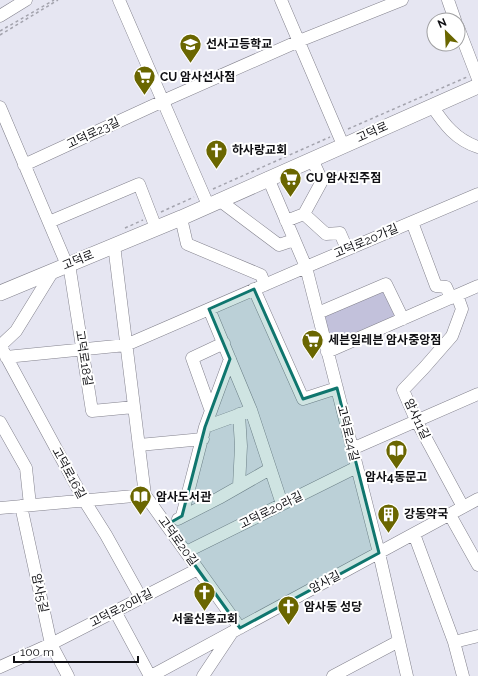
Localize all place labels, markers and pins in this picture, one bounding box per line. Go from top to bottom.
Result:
school or university icon: 선사고등학교 [177,31,203,64]
place label: 선사고등학교 [206,37,272,51]
supermarket icon: CU 암사선사점 [131,64,157,97]
place label: CU 암사선사점 [160,70,235,84]
church icon: 하사랑교회 [203,137,229,170]
place label: 하사랑교회 [232,143,287,157]
supermarket icon: CU 암사진주점 [278,165,304,198]
place label: CU 암사진주점 [306,171,381,185]
supermarket icon: 세븐일레븐 암사중앙점 [300,327,326,360]
place label: 세븐일레븐 암사중앙점 [328,333,441,347]
library icon: 암사4동문고 [383,437,409,470]
place label: 암사4동문고 [365,470,427,484]
library icon: 암사도서관 [128,484,154,517]
place label: 암사도서관 [156,490,211,504]
building icon: 강동약국 [376,501,402,534]
place label: 강동약국 [404,507,448,521]
church icon: 서울신흥교회 [192,579,218,612]
church icon: 암사동 성당 [276,594,302,627]
place label: 암사동 성당 [304,600,362,614]
place label: 서울신흥교회 [172,612,238,626]

